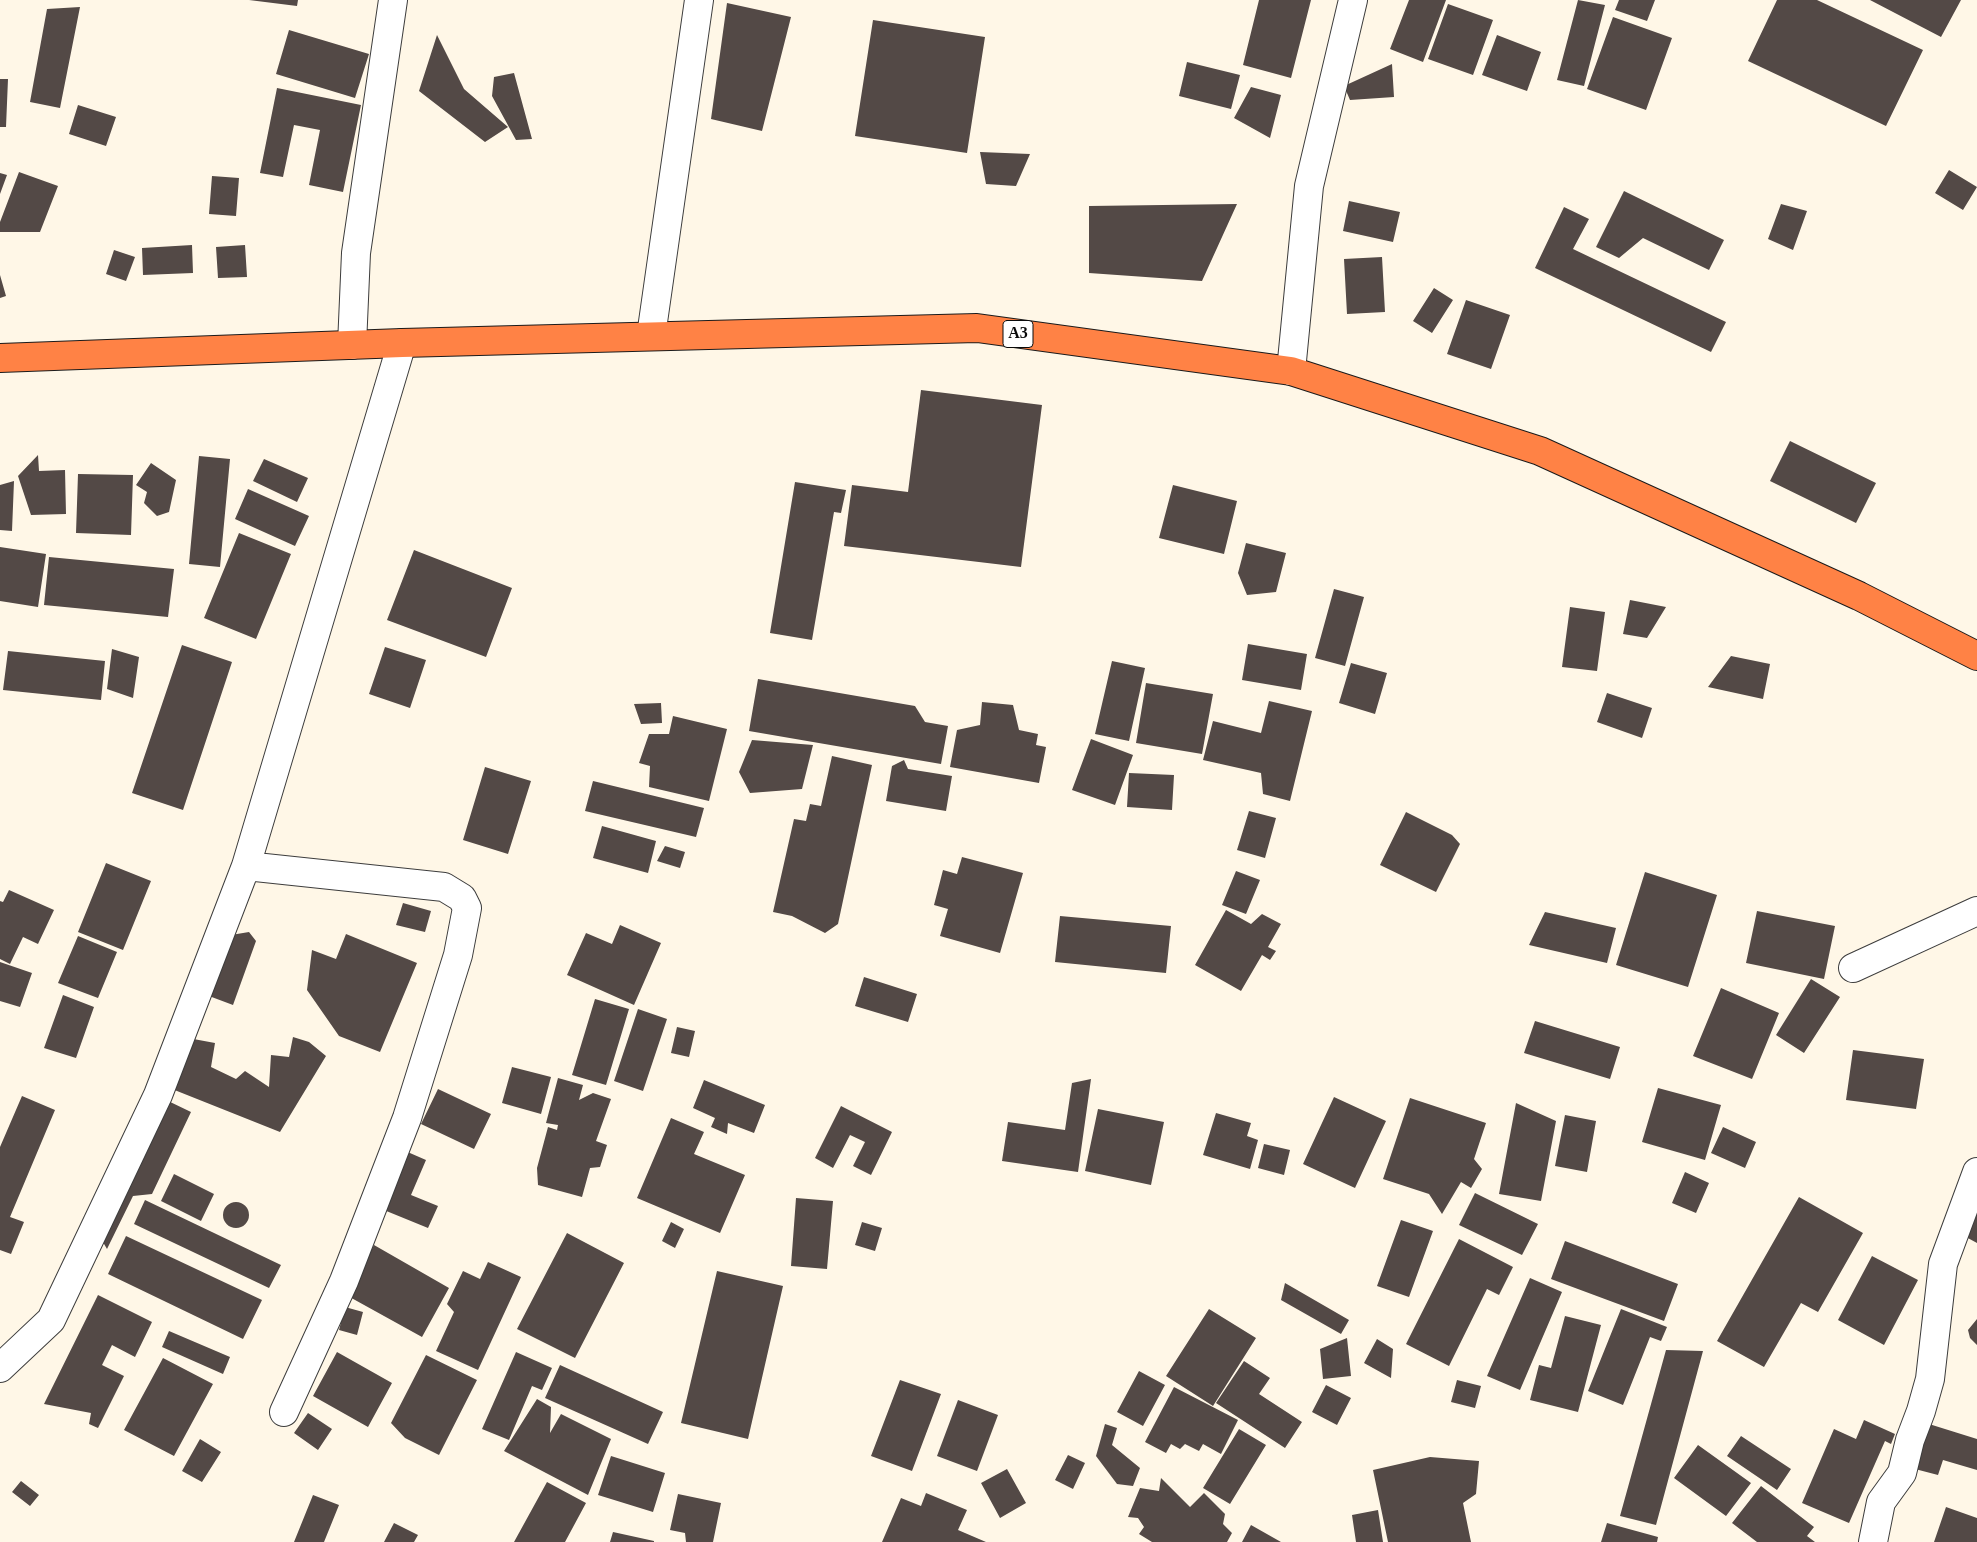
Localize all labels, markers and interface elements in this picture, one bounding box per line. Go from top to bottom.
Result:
road number: A3 [1003,320,1033,348]

